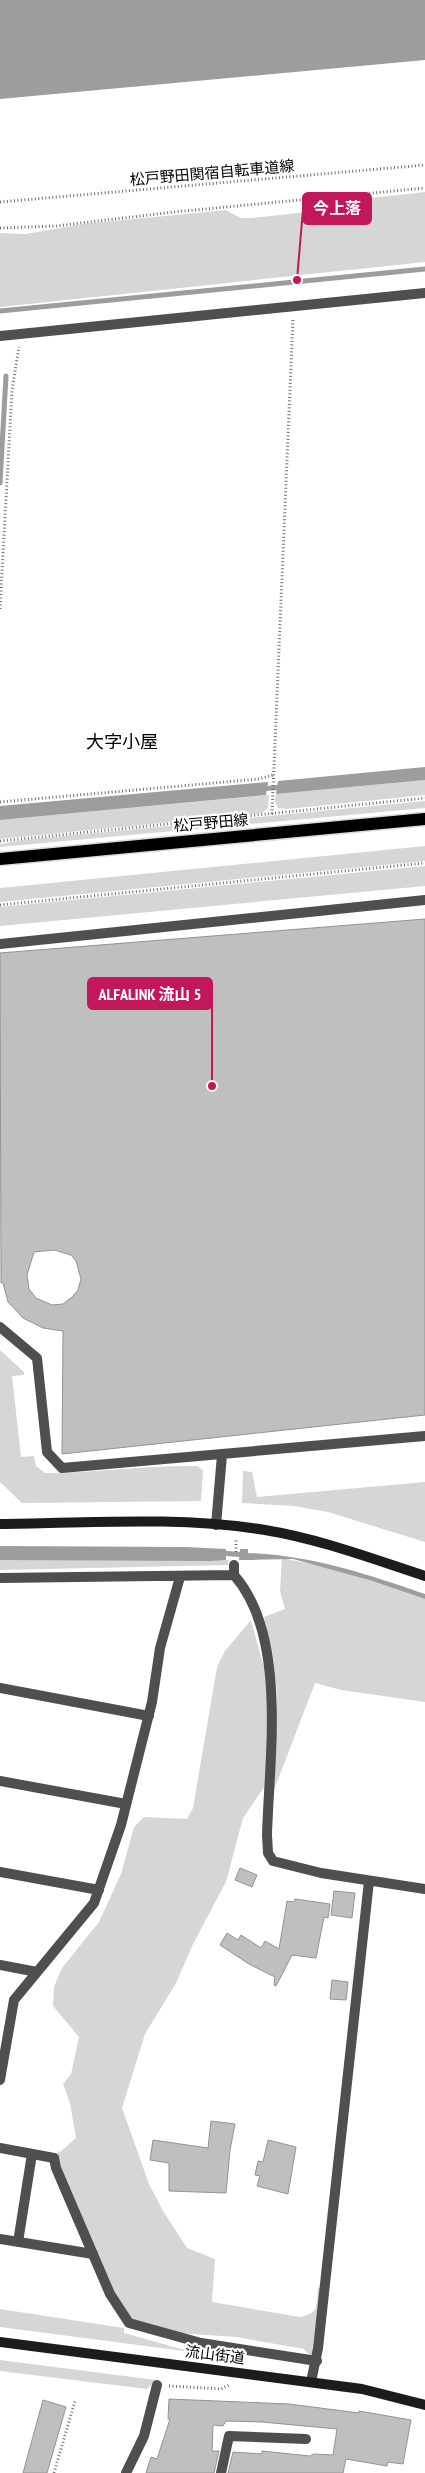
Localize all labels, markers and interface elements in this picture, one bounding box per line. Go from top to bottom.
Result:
street label: 松戸野田関宿自転車道線 [129,156,295,189]
callout: 今上落 [303,193,371,224]
text: 今上落 [313,198,361,218]
district label: 大字小屋 [86,730,158,753]
street label: 松戸野田線 [173,810,249,835]
callout: ALFALINK 流山 5 [88,978,212,1009]
text: ALFALINK 流山 5 [98,984,201,1004]
street label: 流山街道 [184,2341,246,2368]

